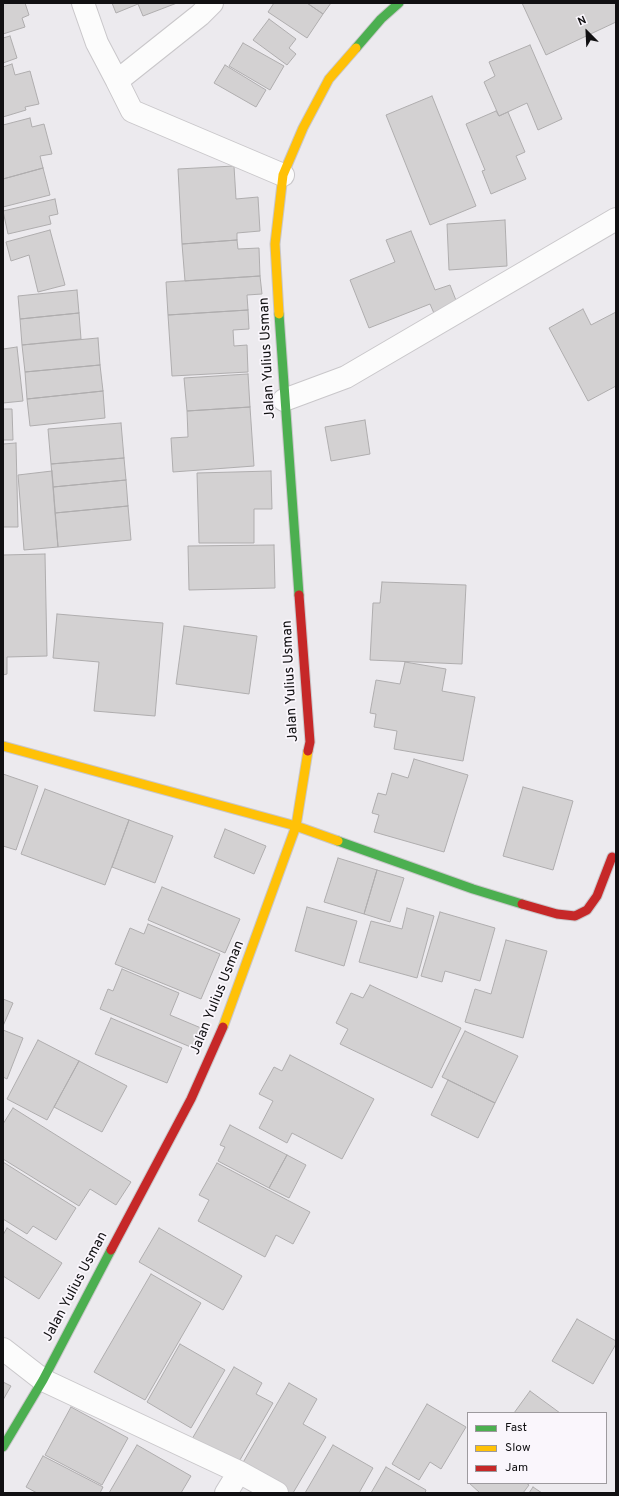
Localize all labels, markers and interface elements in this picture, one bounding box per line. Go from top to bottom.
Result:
north arrow [567,12,607,52]
text: N [576,13,589,29]
street label: Jalan Yulius Usman [256,297,280,419]
street label: Jalan Yulius Usman [279,620,303,742]
street label: Jalan Yulius Usman [187,938,249,1058]
street label: Jalan Yulius Usman [40,1229,112,1345]
legend [467,1412,607,1484]
text: Fast [505,1420,527,1436]
text: Slow [505,1440,531,1456]
text: Jam [505,1460,528,1476]

